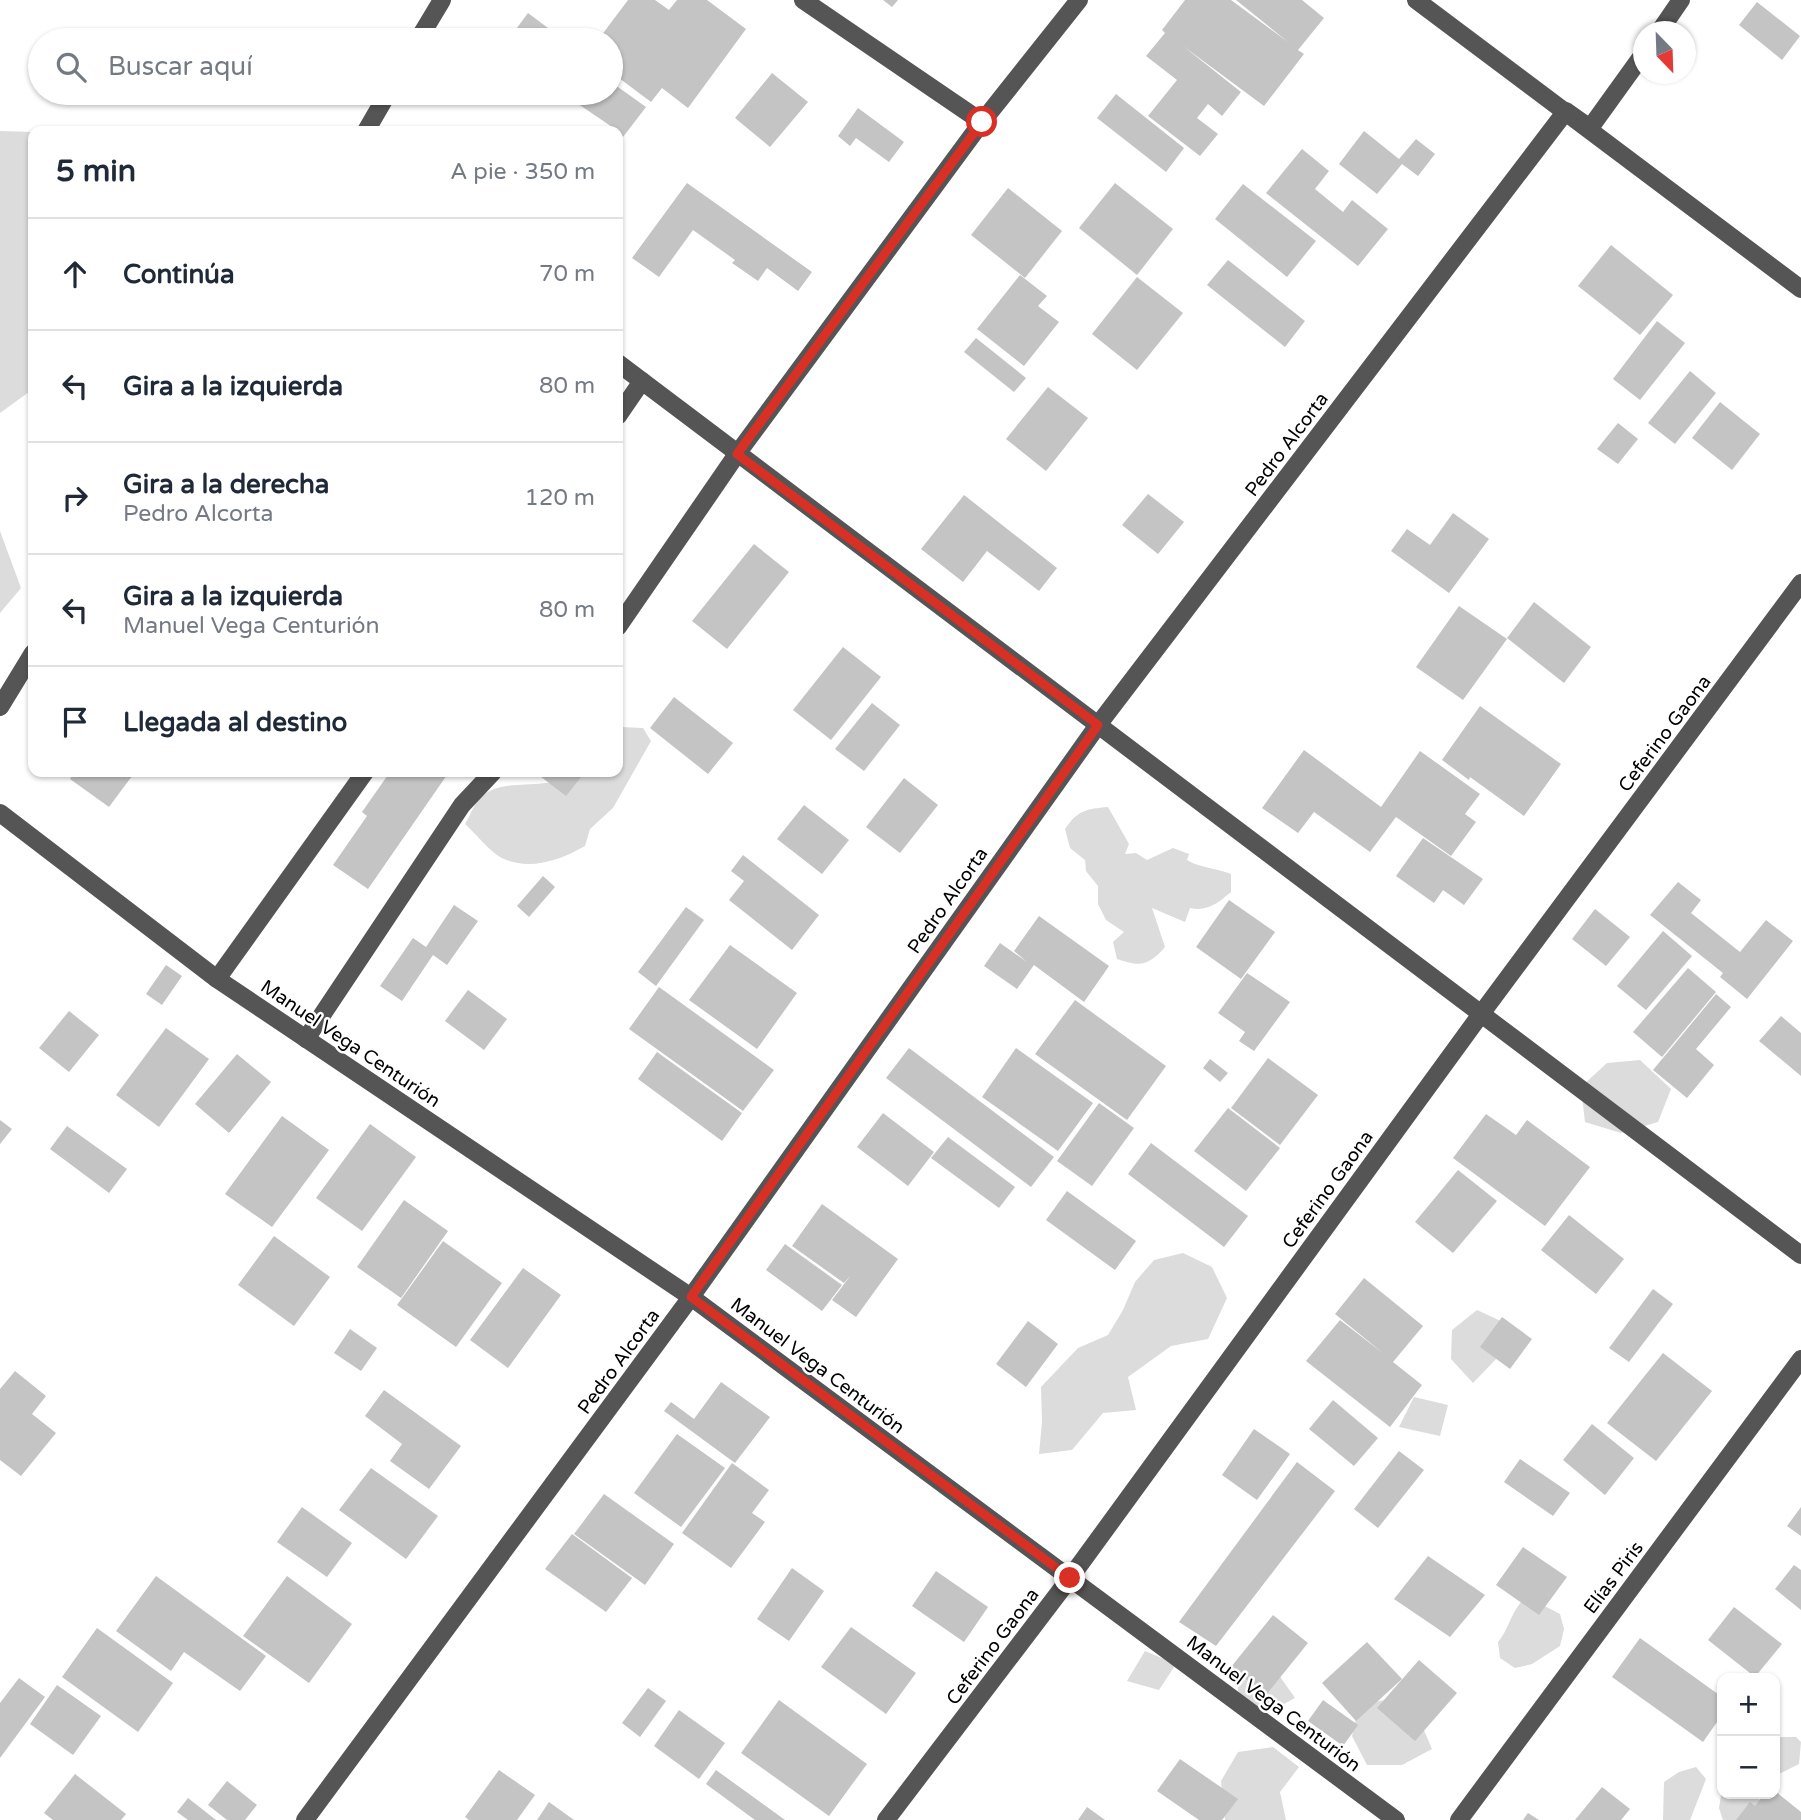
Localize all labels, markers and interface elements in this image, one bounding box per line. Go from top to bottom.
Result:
north arrow [1633,21,1696,84]
search box [28,28,623,105]
icon: search [52,48,90,86]
text: Buscar aquí [108,51,253,82]
route start [966,106,997,137]
text: 5 min [56,153,136,190]
text: A pie · 350 m [450,158,595,186]
icon: ahead [56,255,94,293]
text: Continúa [123,259,235,290]
text: 70 m [539,260,595,288]
icon: left [56,367,94,405]
text: Gira a la izquierda [123,371,343,402]
text: 80 m [539,372,595,400]
street label: Pedro Alcorta [1241,388,1333,501]
text: Gira a la derecha [123,469,329,500]
icon: right [56,479,94,517]
text: 120 m [525,484,595,512]
text: Pedro Alcorta [123,500,274,528]
text: Gira a la izquierda [123,581,343,612]
icon: left [56,591,94,629]
text: 80 m [539,596,595,624]
text: Manuel Vega Centurión [123,612,380,640]
street label: Ceferino Gaona [1614,671,1716,796]
icon: arrive [56,703,94,741]
text: Llegada al destino [123,707,347,738]
street label: Pedro Alcorta [903,843,992,958]
street label: Manuel Vega Centurión [256,975,444,1112]
street label: Ceferino Gaona [1278,1126,1378,1253]
street label: Manuel Vega Centurión [726,1293,909,1438]
street label: Pedro Alcorta [573,1305,664,1418]
street label: Elías Piris [1579,1537,1648,1618]
route end [1054,1562,1085,1593]
street label: Ceferino Gaona [942,1584,1044,1709]
street label: Manuel Vega Centurión [1182,1631,1365,1776]
map controls [1717,1673,1780,1799]
button: + [1717,1673,1780,1736]
button: − [1717,1736,1780,1799]

